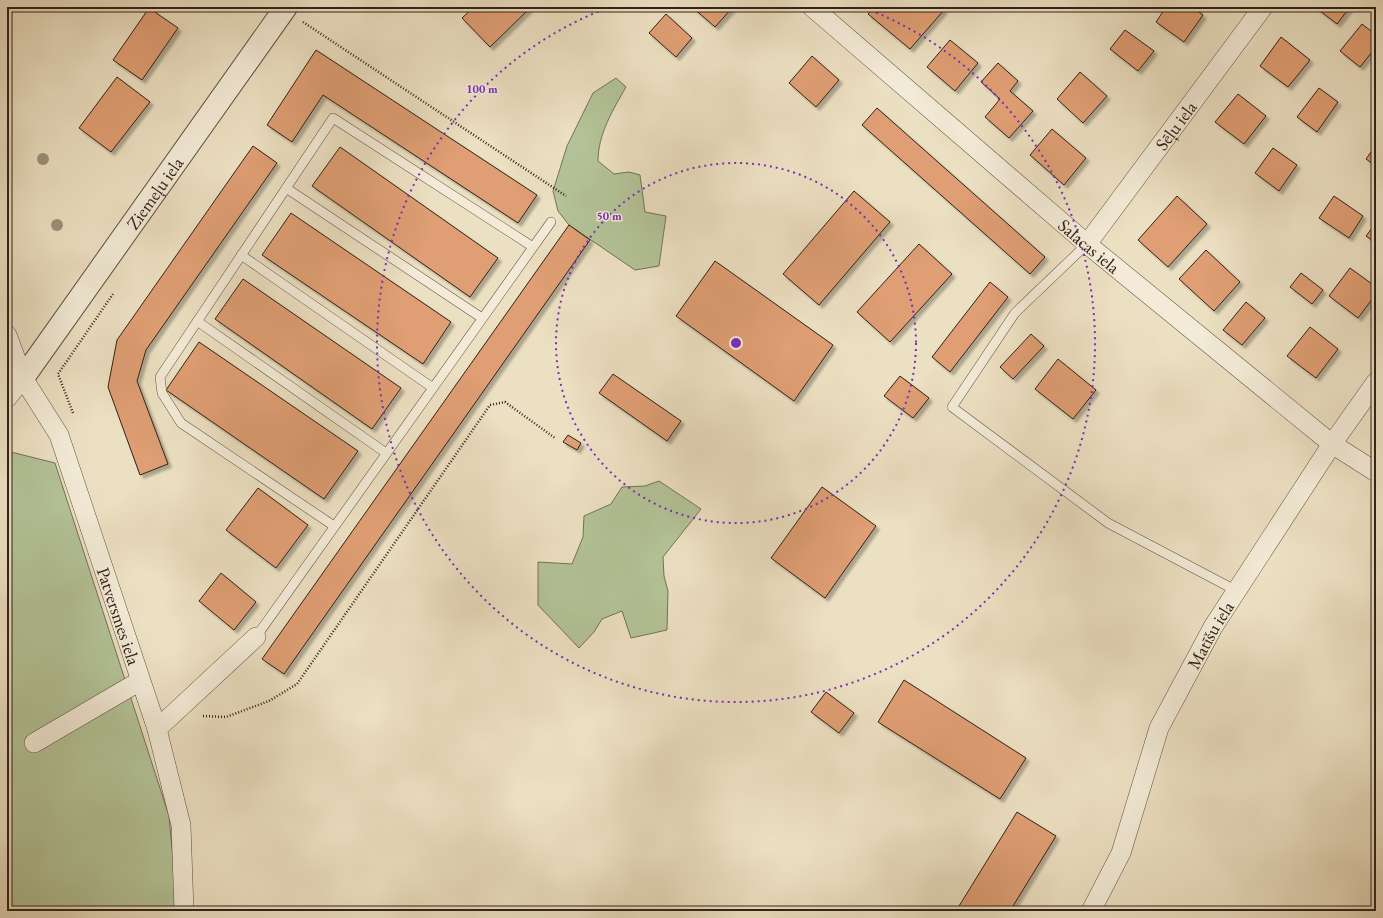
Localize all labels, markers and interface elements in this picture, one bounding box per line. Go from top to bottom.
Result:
text: 100 m [466,81,498,97]
street label: Sēļu iela [1149,95,1202,154]
street label: Ziemeļu iela [121,151,188,234]
text: 50 m [596,208,622,224]
street label: Salacas iela [1054,213,1126,279]
centre of rings [729,336,743,350]
street label: Patversmes iela [92,564,147,669]
street label: Matīšu iela [1181,596,1239,673]

